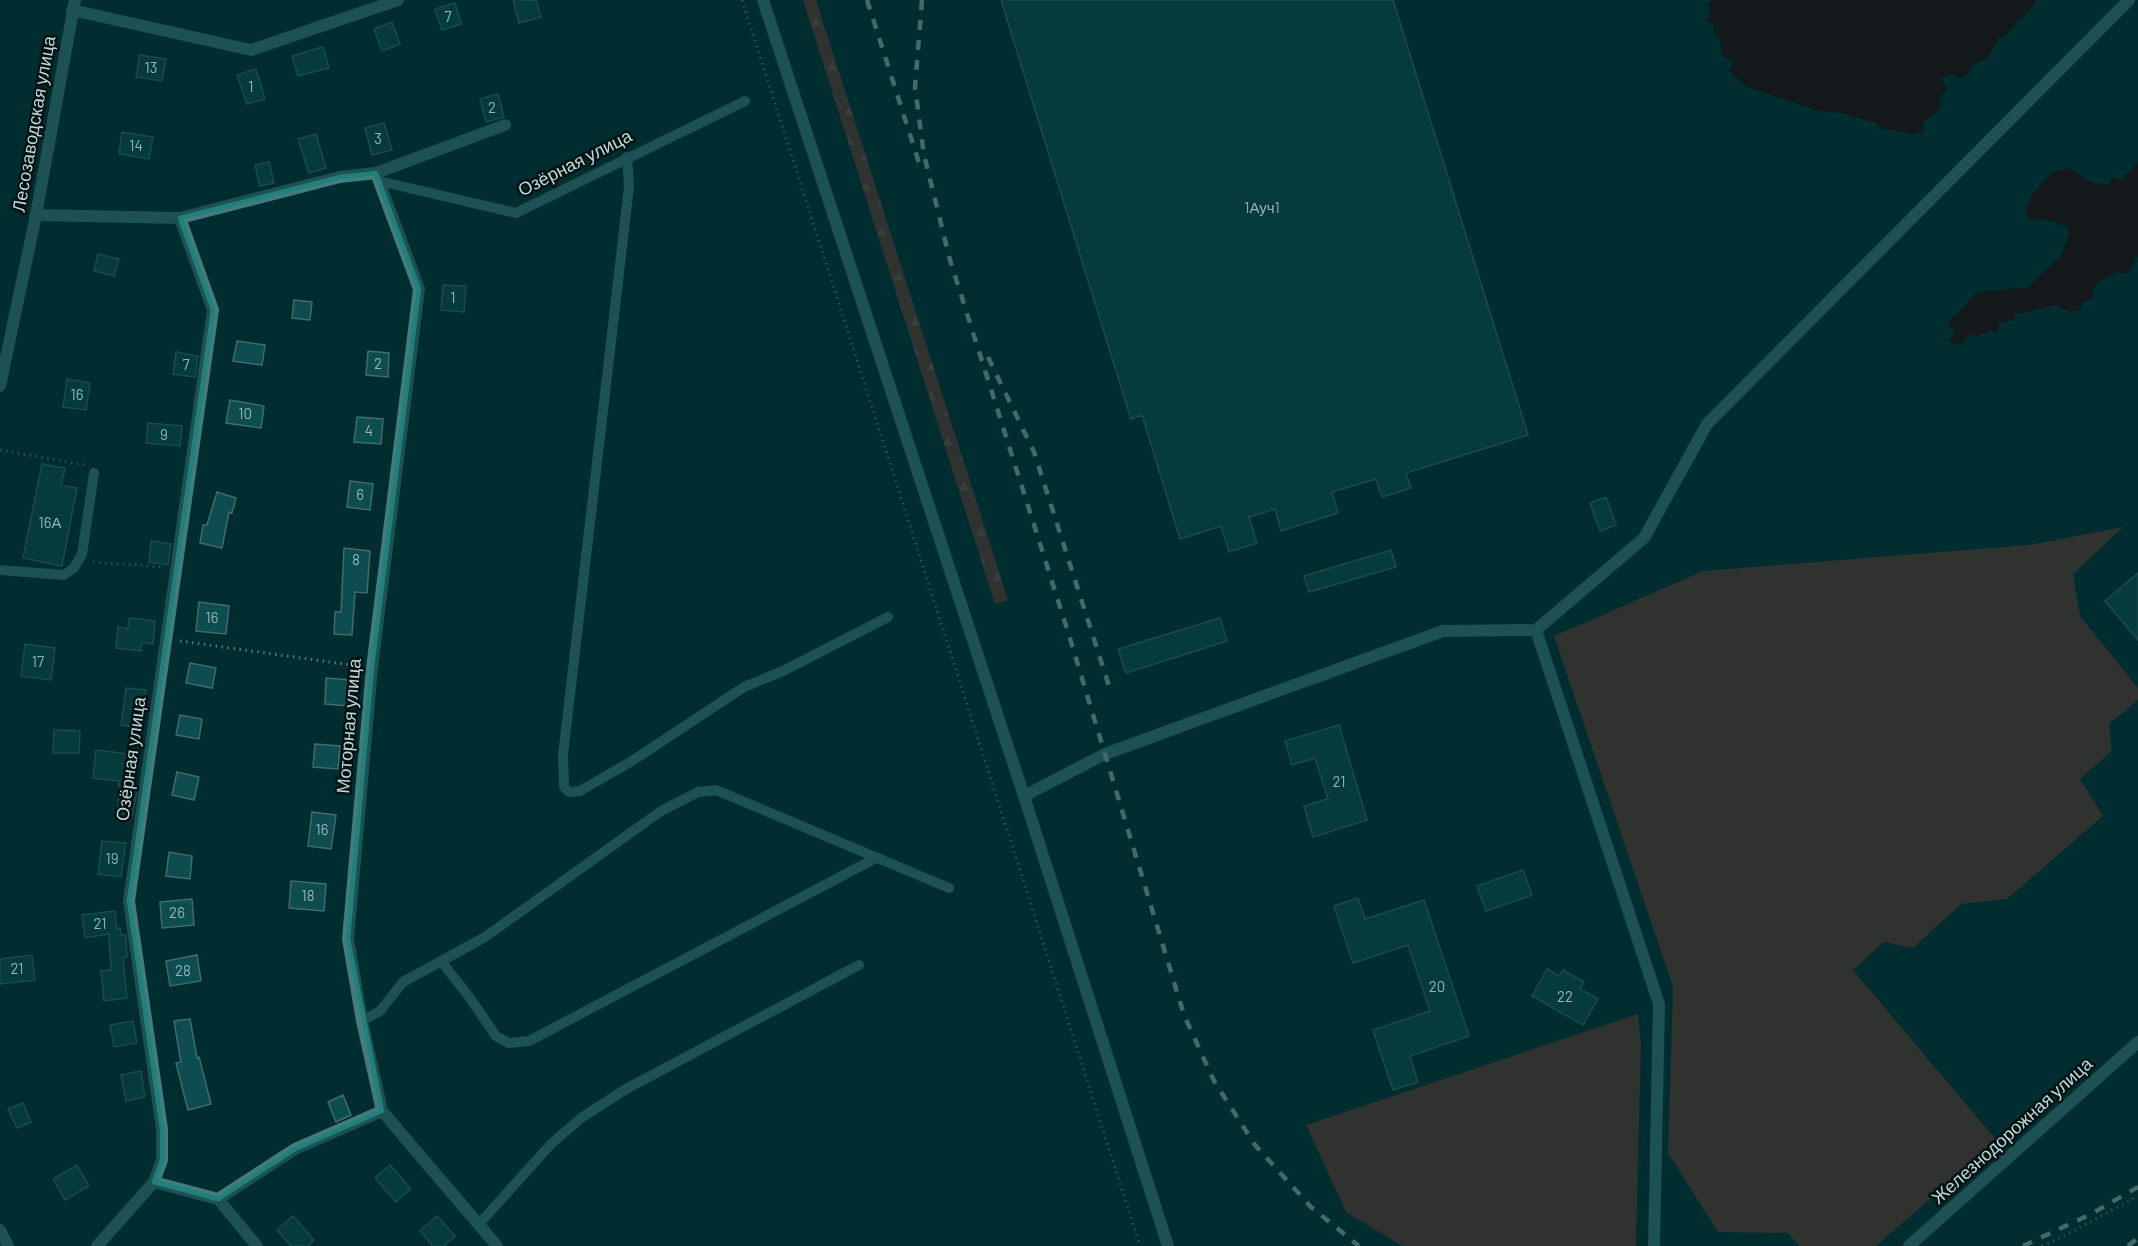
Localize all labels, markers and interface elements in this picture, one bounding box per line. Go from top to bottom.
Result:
house number: 7 [444,7,452,25]
street label: Лесозаводская улица [7,33,60,214]
house number: 13 [145,58,157,76]
house number: 1 [248,77,254,95]
house number: 2 [488,98,496,116]
street label: Озёрная улица [514,123,636,200]
house number: 3 [374,129,382,147]
house number: 14 [129,136,143,154]
house number: 1Ауч1 [1244,198,1280,216]
house number: 1 [450,288,456,306]
house number: 2 [374,354,382,372]
house number: 7 [182,355,190,373]
house number: 16 [71,385,83,403]
house number: 10 [238,404,252,422]
house number: 4 [365,421,373,439]
house number: 9 [160,425,168,443]
house number: 6 [356,485,364,503]
house number: 16А [39,513,61,531]
house number: 8 [352,550,360,568]
house number: 16 [206,608,218,626]
house number: 17 [32,652,44,670]
street label: Моторная улица [331,656,365,794]
street label: Озёрная улица [110,694,150,822]
house number: 21 [1332,772,1346,790]
house number: 16 [316,820,328,838]
house number: 19 [105,849,119,867]
house number: 18 [301,886,315,904]
house number: 26 [169,903,185,921]
house number: 21 [93,914,107,932]
house number: 21 [10,959,24,977]
house number: 28 [175,961,191,979]
house number: 20 [1429,977,1445,995]
house number: 22 [1557,987,1573,1005]
street label: Железнодорожная улица [1926,1052,2097,1208]

